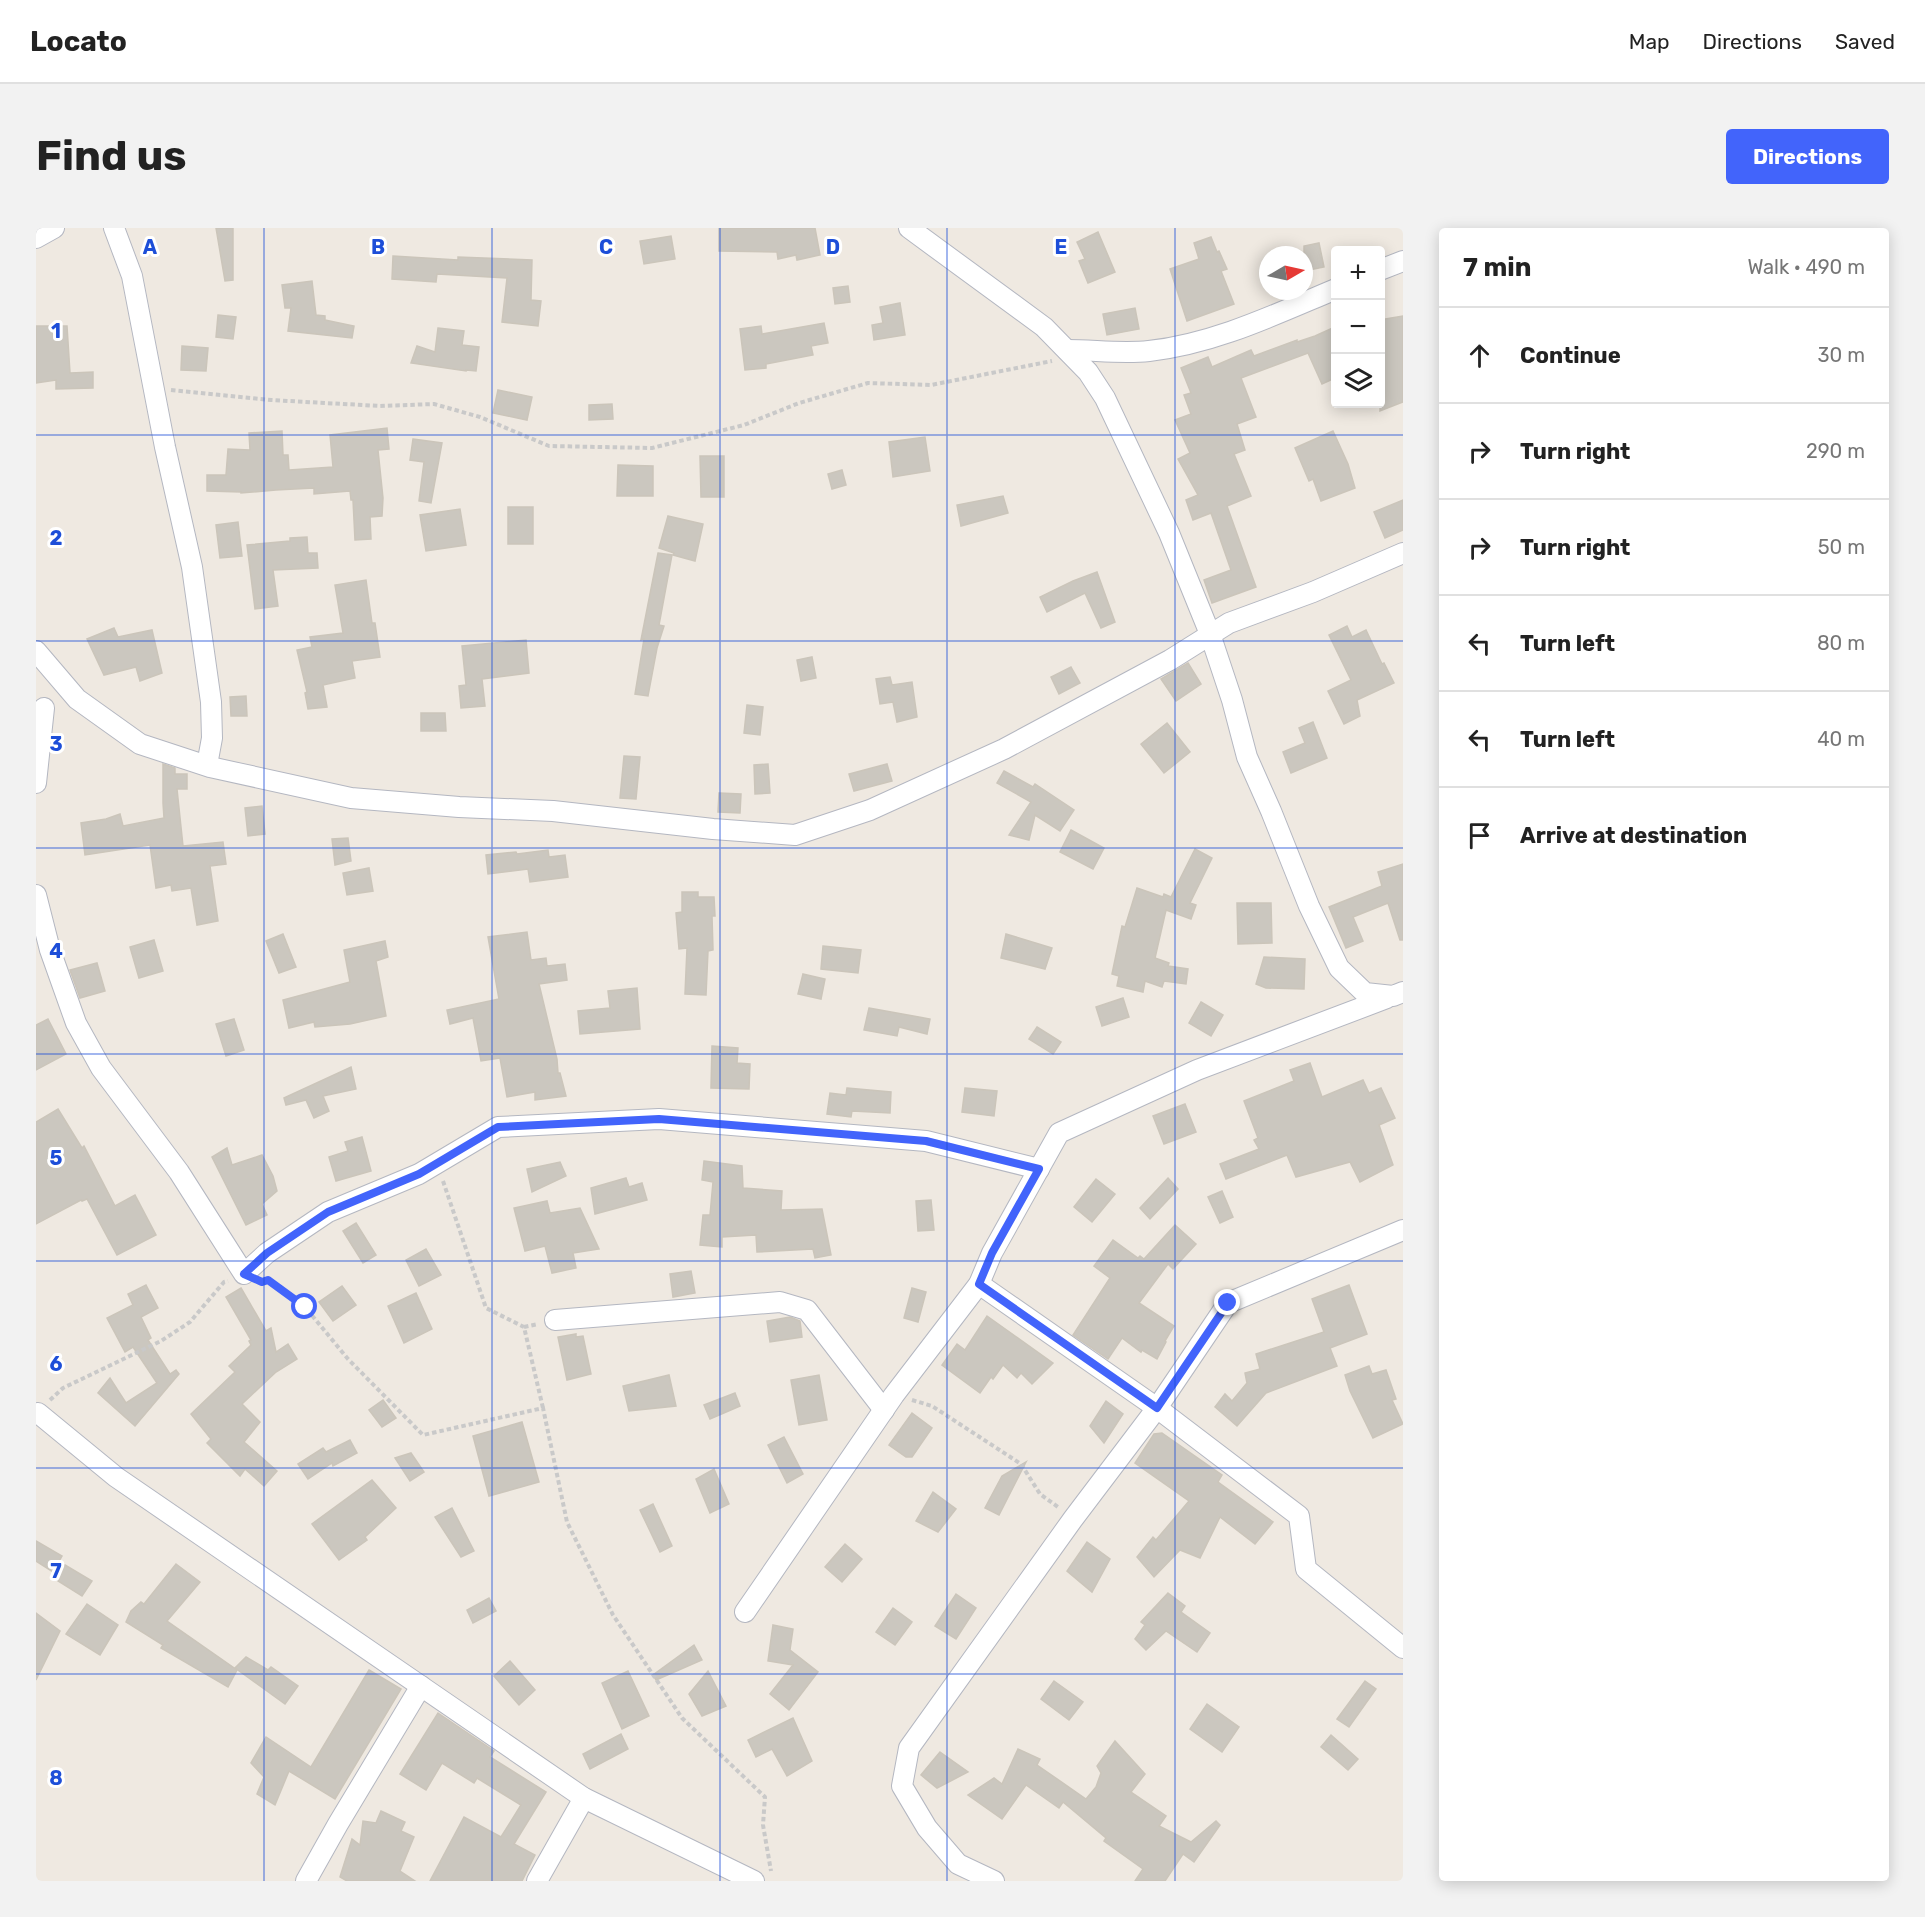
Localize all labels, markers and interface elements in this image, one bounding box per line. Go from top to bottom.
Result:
text: Locato [30,25,127,58]
text: Map [1629,29,1670,54]
text: Directions [1703,29,1802,54]
text: Saved [1835,29,1895,54]
button: Directions [1726,129,1889,184]
text: Find us [36,131,187,181]
text: A [143,235,158,259]
text: B [371,235,385,259]
text: C [599,235,613,259]
text: D [826,235,840,259]
text: E [1055,235,1067,259]
north arrow [1259,246,1313,300]
map controls [1331,246,1385,408]
button: + [1331,246,1385,300]
text: 7 min [1463,252,1531,283]
text: Walk · 490 m [1747,255,1865,279]
button: − [1331,300,1385,354]
text: 1 [51,319,61,343]
icon: ahead [1463,339,1496,372]
text: Continue [1520,342,1621,369]
text: 30 m [1818,343,1865,367]
button: layers [1331,354,1385,408]
icon: right [1463,435,1496,468]
text: Turn right [1520,438,1630,465]
text: 290 m [1806,439,1865,463]
text: 2 [50,526,63,550]
icon: right [1463,531,1496,564]
text: Turn right [1520,534,1630,561]
text: 50 m [1818,535,1865,559]
icon: left [1463,627,1496,660]
text: Turn left [1520,630,1615,657]
text: 80 m [1817,631,1865,655]
icon: left [1463,723,1496,756]
text: Turn left [1520,726,1615,753]
text: 40 m [1817,727,1865,751]
text: 3 [49,732,63,756]
icon: arrive [1463,819,1496,852]
text: Arrive at destination [1520,822,1747,849]
text: 4 [49,939,63,963]
text: 5 [50,1146,63,1170]
route end [1214,1289,1240,1315]
route start [291,1293,317,1319]
text: 6 [49,1352,63,1376]
text: 7 [50,1559,62,1583]
text: 8 [49,1766,63,1790]

